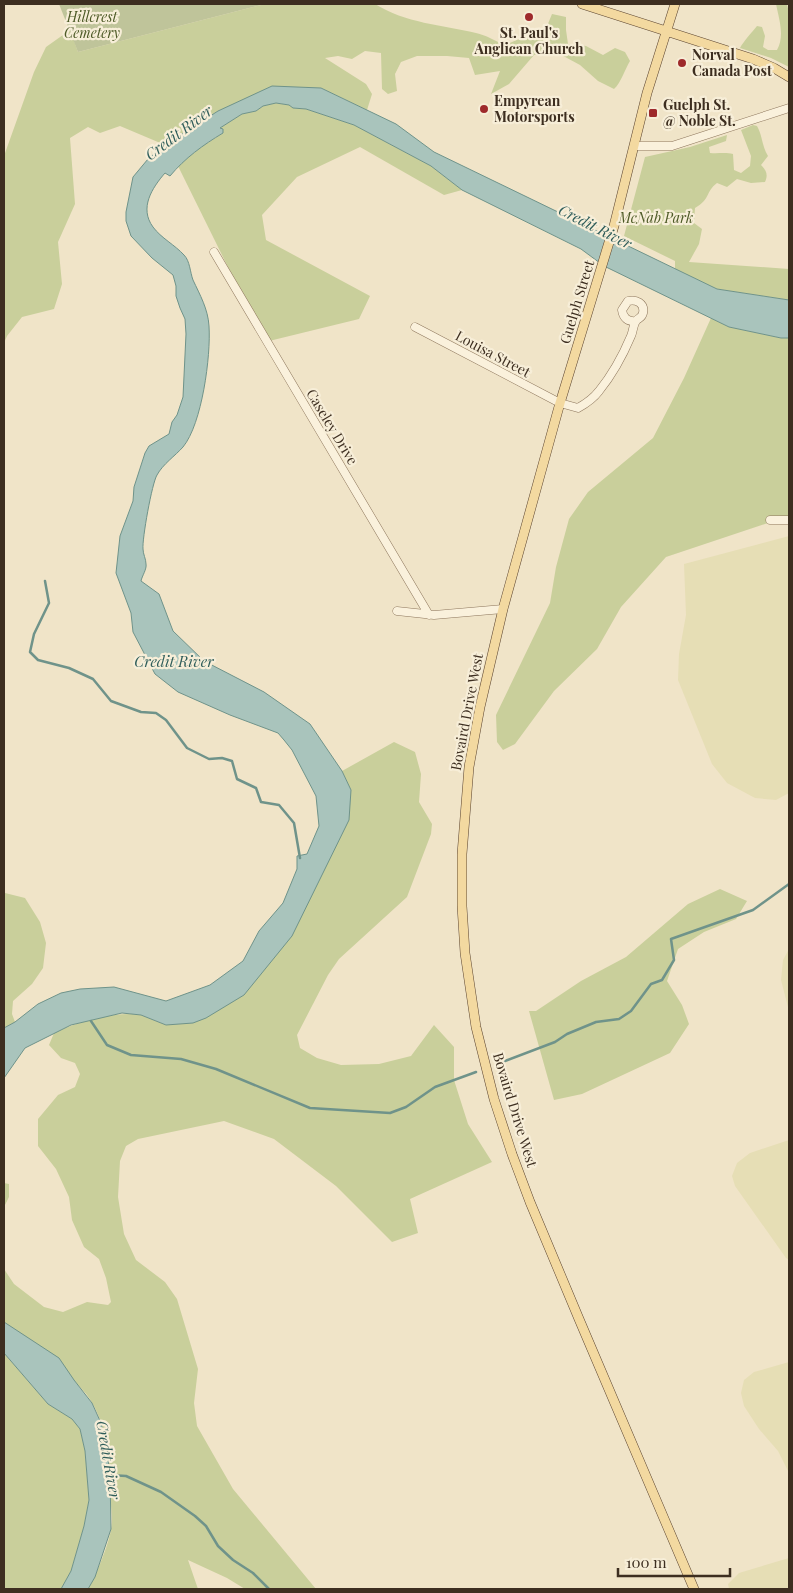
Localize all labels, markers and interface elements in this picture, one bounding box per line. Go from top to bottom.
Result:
park label: Hillcrest Cemetery [64,7,120,42]
marker: St. Paul's Anglican Church [523,11,535,23]
place label: St. Paul's Anglican Church [473,23,584,58]
place label: Norval Canada Post [692,45,772,80]
marker: Norval Canada Post [676,57,688,69]
place label: Empyrean Motorsports [494,91,575,126]
place label: Guelph St. @ Noble St. [663,95,736,130]
water label: Credit River [141,100,217,164]
marker: Empyrean Motorsports [478,103,490,115]
marker: Guelph St. @ Noble St. [647,107,659,119]
water label: Credit River [556,199,636,253]
park label: McNab Park [618,208,693,227]
street label: Guelph Street [555,257,599,346]
street label: Louisa Street [452,326,535,382]
street label: Caseley Drive [302,385,363,468]
water label: Credit River [134,651,214,671]
street label: Bovaird Drive West [446,651,487,772]
street label: Bovaird Drive West [489,1050,542,1171]
water label: Credit River [92,1419,126,1501]
scale bar [618,1546,730,1578]
text: 100 m [626,1552,667,1572]

